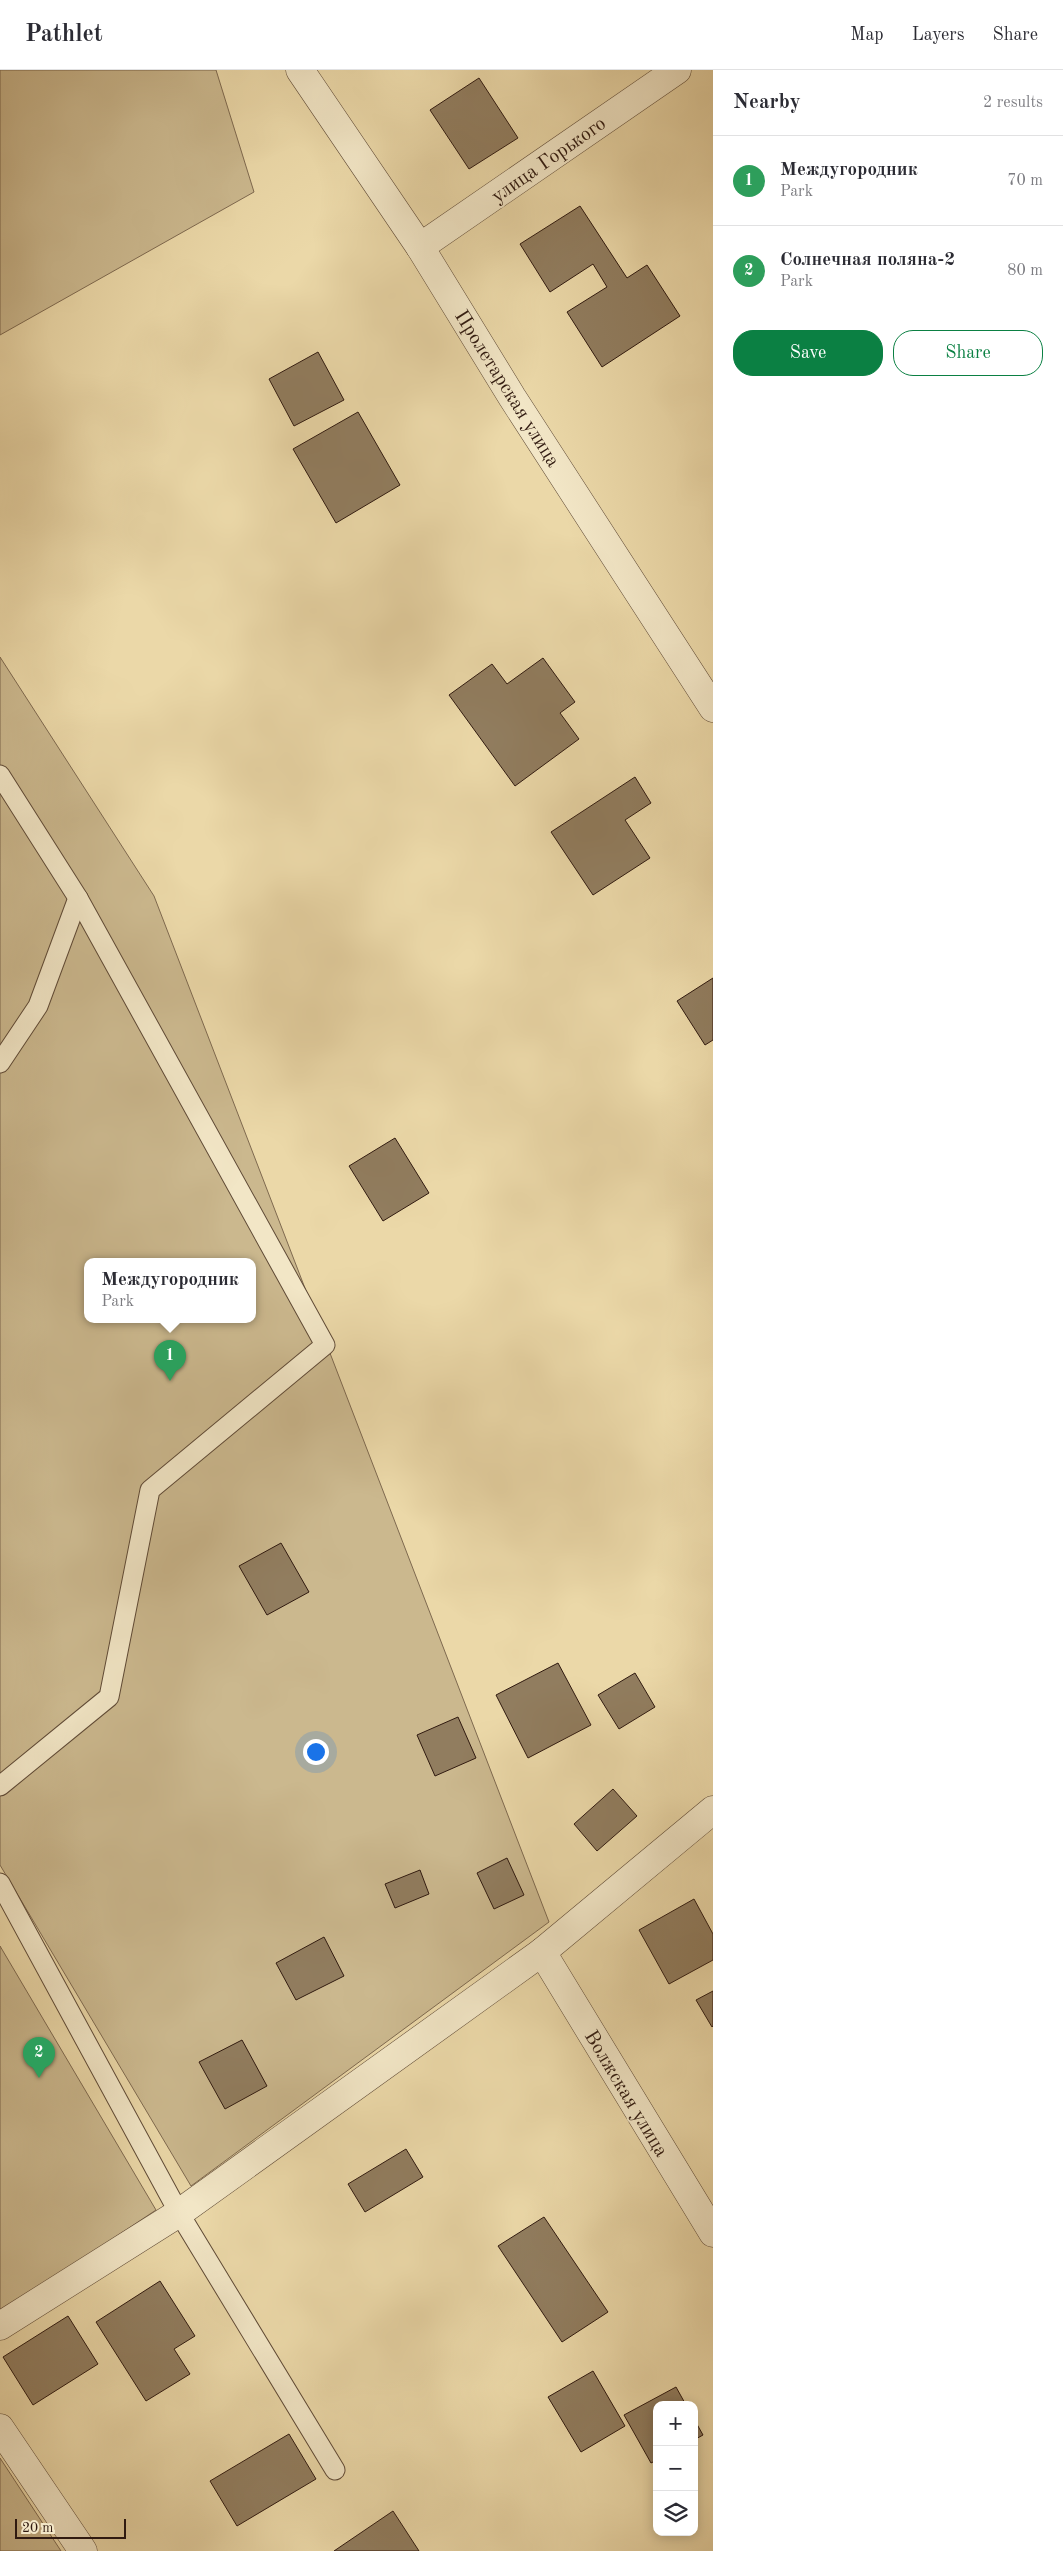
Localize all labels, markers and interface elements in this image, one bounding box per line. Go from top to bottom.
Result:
text: Pathlet [25,23,103,47]
text: Map [850,26,884,44]
text: Layers [912,26,964,44]
text: Share [992,26,1038,44]
text: Nearby [733,92,801,113]
text: 2 results [983,95,1043,111]
street label: улица Горького [488,114,610,207]
text: Междугородник [780,161,918,180]
text: 1 [744,173,754,189]
text: 70 m [1007,173,1043,189]
text: Park [780,184,813,200]
text: Солнечная поляна-2 [780,251,955,270]
text: 2 [744,263,754,279]
text: 80 m [1007,263,1043,279]
text: Park [780,274,813,290]
street label: Пролетарская улица [450,307,563,471]
button: Save [733,330,883,376]
button: Share [893,330,1043,376]
popup [84,1258,256,1323]
text: Междугородник [101,1271,239,1290]
text: Park [101,1294,134,1310]
pin: 1 [154,1340,186,1381]
your location [303,1739,329,1765]
street label: Волжская улица [580,2027,671,2161]
pin: 2 [23,2037,55,2078]
map controls [653,2401,698,2536]
button: + [653,2401,698,2446]
button: − [653,2446,698,2491]
button: layers [653,2491,698,2536]
scale bar [15,2516,126,2539]
text: 20 m [22,2521,53,2535]

